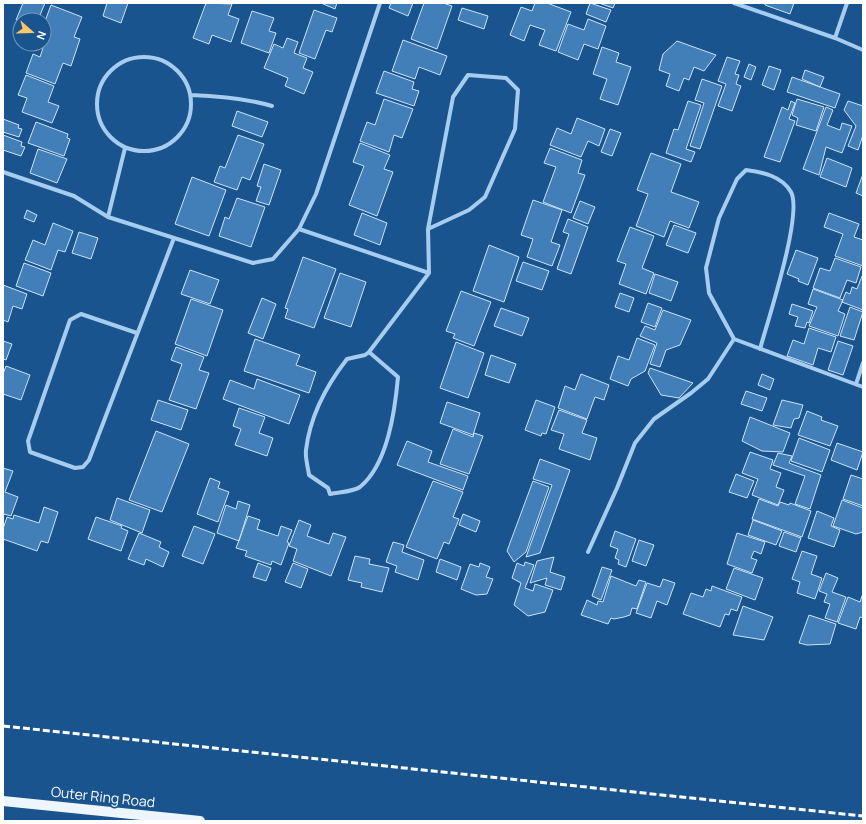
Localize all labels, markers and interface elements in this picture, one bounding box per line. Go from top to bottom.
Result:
north arrow [12,12,52,52]
text: N [33,29,50,42]
street label: Outer Ring Road [50,782,156,811]

